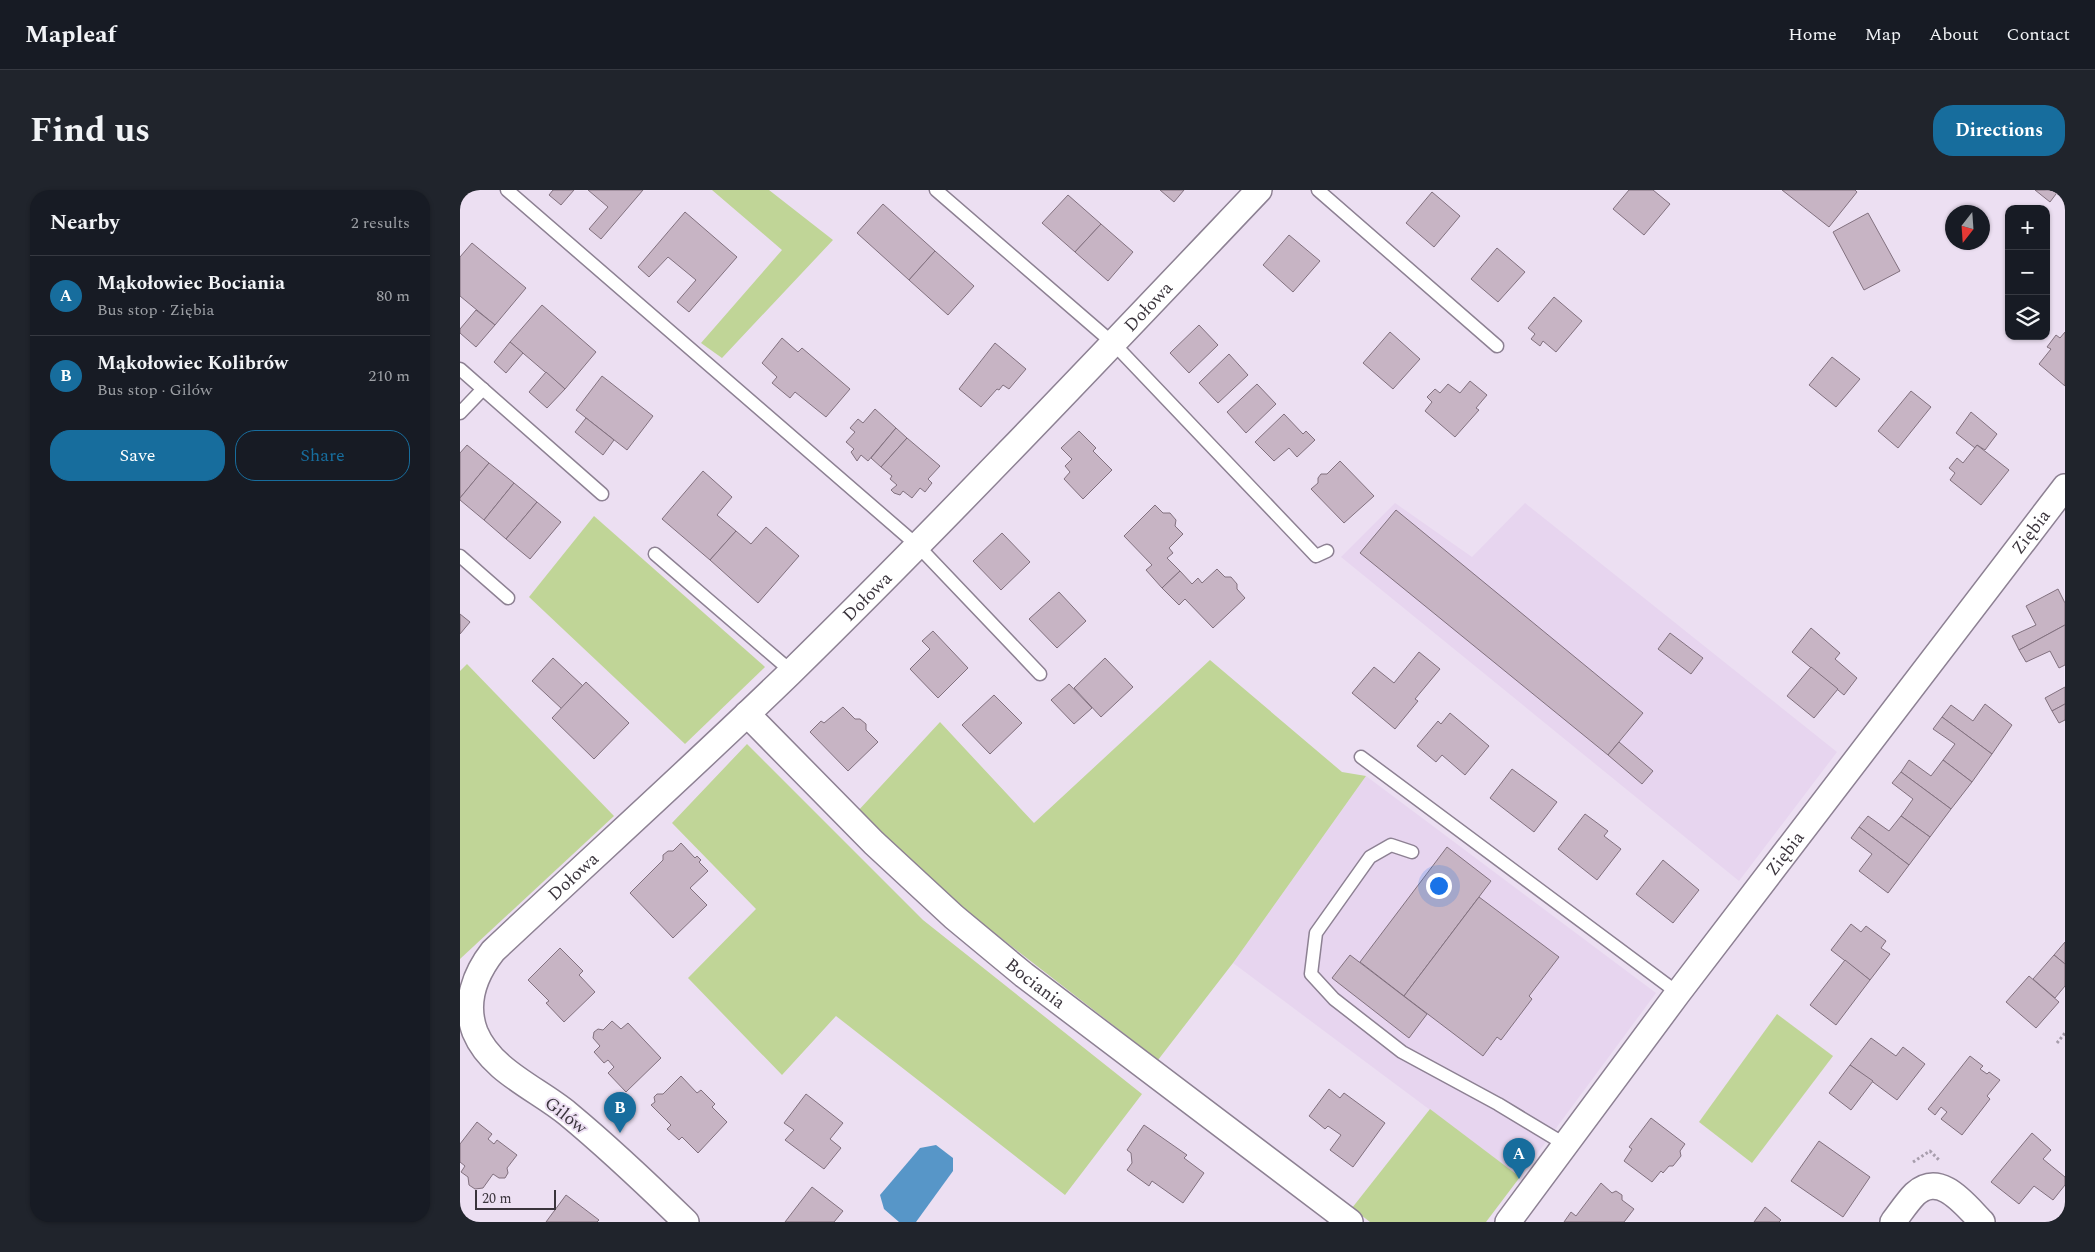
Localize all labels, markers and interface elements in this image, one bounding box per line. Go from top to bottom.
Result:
text: Mapleaf [25,17,116,53]
text: Home [1788,21,1837,48]
text: Map [1865,21,1901,48]
text: About [1929,21,1979,48]
text: Contact [2007,21,2070,48]
text: Find us [30,104,150,157]
button: Directions [1933,105,2065,156]
north arrow [1945,205,1990,250]
map controls [2005,205,2050,340]
button: + [2005,205,2050,250]
text: Nearby [50,207,120,239]
text: 2 results [351,211,410,235]
button: − [2005,250,2050,295]
text: Mąkołowiec Bociania [97,269,285,298]
street label: Dołowa [1118,275,1180,338]
text: A [60,284,72,308]
text: 80 m [376,284,410,308]
button: layers [2005,295,2050,340]
text: Bus stop · Ziębia [97,298,214,322]
text: Mąkołowiec Kolibrów [97,349,288,378]
text: B [60,364,72,388]
text: 210 m [368,364,410,388]
text: Bus stop · Gilów [97,378,212,402]
button: Save [50,430,225,481]
button: Share [235,430,410,481]
street label: Ziębia [2005,504,2057,560]
street label: Dołowa [836,566,899,628]
street label: Ziębia [1759,825,1811,882]
street label: Dołowa [542,846,605,907]
your location [1426,873,1452,899]
street label: Bociania [999,952,1071,1016]
street label: Gilów [538,1090,593,1141]
pin: B [604,1092,636,1133]
pin: A [1503,1138,1535,1179]
scale bar [475,1187,556,1210]
text: 20 m [482,1188,512,1209]

